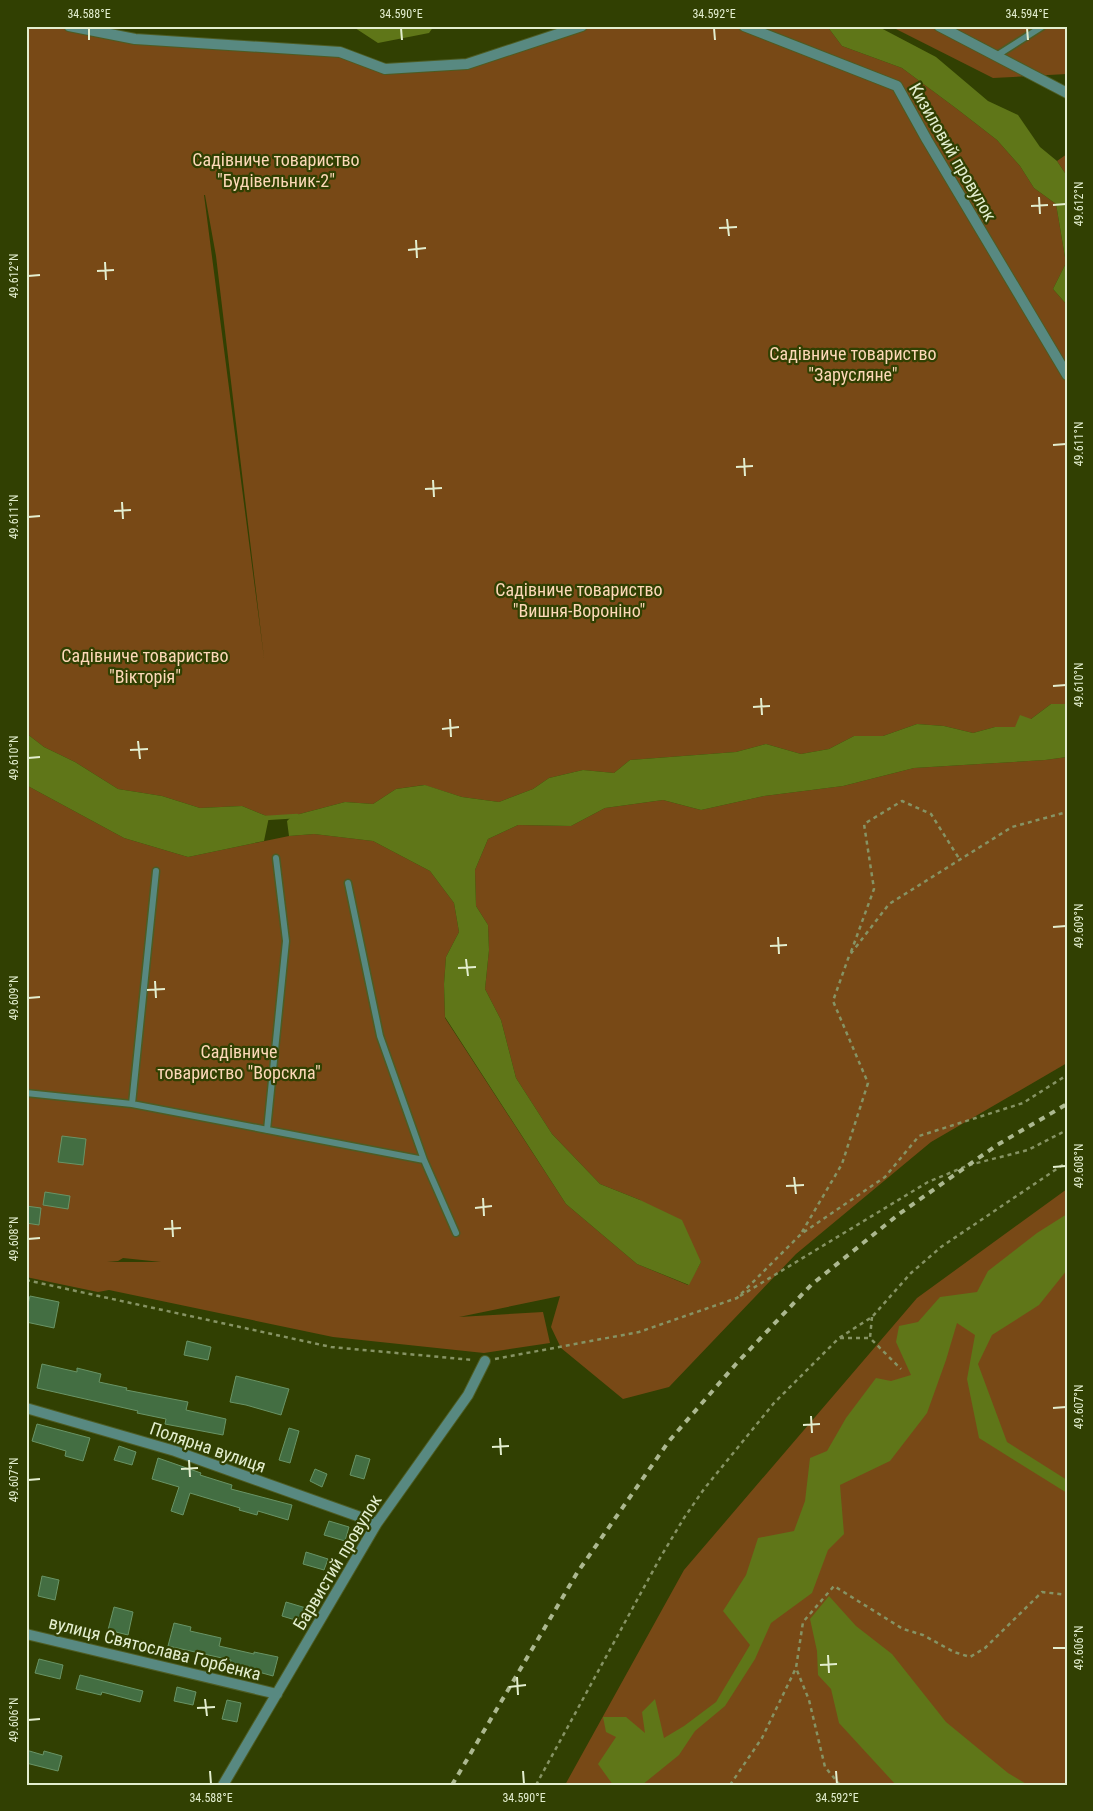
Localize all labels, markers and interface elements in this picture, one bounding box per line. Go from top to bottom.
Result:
text: 34.588°E [67,7,111,21]
text: 34.590°E [379,7,423,21]
text: 34.592°E [692,7,736,21]
text: 34.594°E [1005,7,1049,21]
street label: Кизиловий провулок [905,79,1001,225]
park label: Садівниче товариство "Будівельник-2" [192,149,360,191]
text: 49.612°N [1072,182,1086,226]
text: 49.612°N [7,254,21,298]
park label: Садівниче товариство "Зарусляне" [769,343,937,385]
text: 49.611°N [1072,422,1086,466]
text: 49.611°N [7,495,21,539]
park label: Садівниче товариство "Вишня-Вороніно" [495,579,663,621]
park label: Садівниче товариство "Вікторія" [61,645,229,687]
text: 49.610°N [1072,663,1086,707]
text: 49.610°N [7,736,21,780]
text: 49.609°N [1072,904,1086,948]
text: 49.609°N [7,976,21,1020]
park label: Садівниче товариство "Ворскла" [157,1041,321,1083]
text: 49.608°N [1072,1144,1086,1188]
text: 49.608°N [7,1217,21,1261]
text: 49.607°N [1072,1385,1086,1429]
street label: Полярна вулиця [147,1417,269,1477]
text: 49.607°N [7,1458,21,1502]
street label: Барвистий провулок [288,1490,386,1633]
street label: вулиця Святослава Горбенка [47,1611,263,1685]
text: 49.606°N [1072,1626,1086,1670]
text: 49.606°N [7,1698,21,1742]
text: 34.588°E [189,1791,233,1805]
text: 34.590°E [502,1791,546,1805]
text: 34.592°E [815,1791,859,1805]

